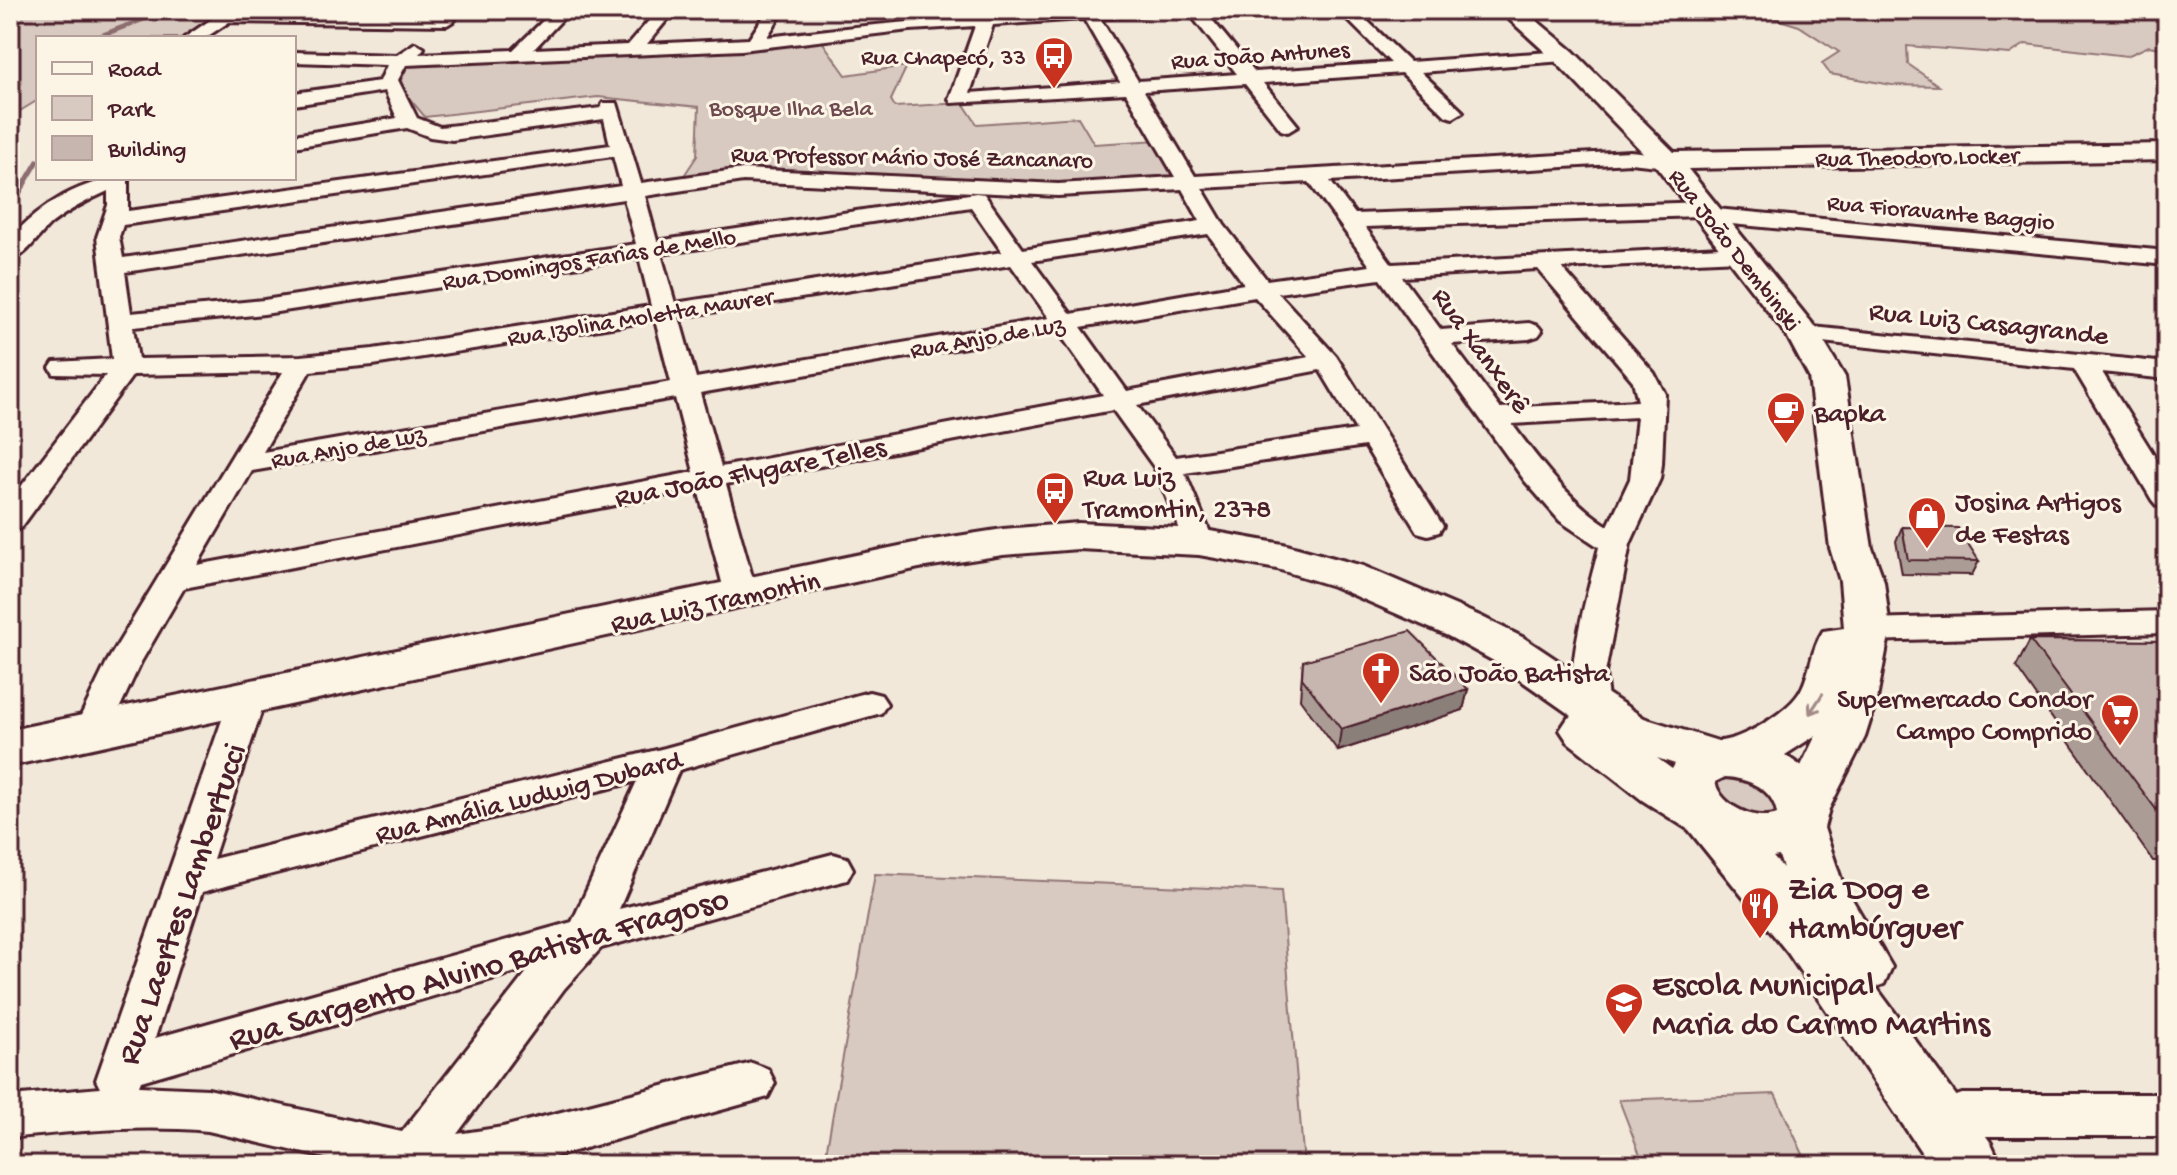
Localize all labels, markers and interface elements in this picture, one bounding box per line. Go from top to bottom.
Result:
bus stop icon: Rua Chapecó, 33 [1033,35,1075,90]
legend [36,36,296,180]
street label: Rua João Antunes [1170,37,1352,78]
place label: Rua Chapecó, 33 [861,45,1026,74]
text: Road [108,57,162,86]
park label: Bosque Ilha Bela [708,96,873,125]
text: Park [107,97,156,126]
text: Building [107,137,186,166]
street label: Rua Professor Mário José Zancanaro [731,142,1093,177]
street label: Rua Theodoro Locker [1815,143,2022,176]
street label: Rua João Dembinski [1661,164,1806,338]
street label: Rua Fioravante Baggio [1826,190,2056,239]
street label: Rua Domingos Farias de Mello [441,224,738,299]
street label: Rua Xanxerê [1423,282,1536,421]
street label: Rua Izolina Moletta Maurer [506,284,778,355]
street label: Rua Luiz Casagrande [1867,296,2110,355]
street label: Rua Anjo de Luz [908,311,1068,367]
cafe icon: Bapka [1765,390,1807,445]
place label: Bapka [1813,399,1887,432]
street label: Rua Anjo de Luz [269,421,429,477]
street label: Rua João Flygare Telles [613,432,890,517]
place label: Rua Luiz Tramontin, 2378 [1081,463,1271,528]
bus stop icon: Rua Luiz Tramontin, 2378 [1034,470,1076,525]
place label: Josina Artigos de Festas [1955,488,2122,553]
shop icon: Josina Artigos de Festas [1906,495,1948,550]
street label: Rua Luiz Tramontin [608,566,824,643]
church icon: São João Batista [1360,650,1402,705]
place label: São João Batista [1409,659,1611,692]
place label: Supermercado Condor Campo Comprido [1837,685,2094,750]
supermarket icon: Supermercado Condor Campo Comprido [2099,692,2141,747]
one-way arrow [1807,693,1824,715]
street label: Rua Laertes Lambertucci [111,739,258,1071]
street label: Rua Amália Ludwig Dubard [373,745,688,853]
place label: Zia Dog e Hambúrguer [1788,872,1964,951]
street label: Rua Sargento Alvino Batista Fragoso [225,881,734,1062]
restaurant icon: Zia Dog e Hambúrguer [1739,885,1781,940]
place label: Escola Municipal Maria do Carmo Martins [1652,968,1992,1047]
school or university icon: Escola Municipal Maria do Carmo Martins [1603,981,1645,1036]

